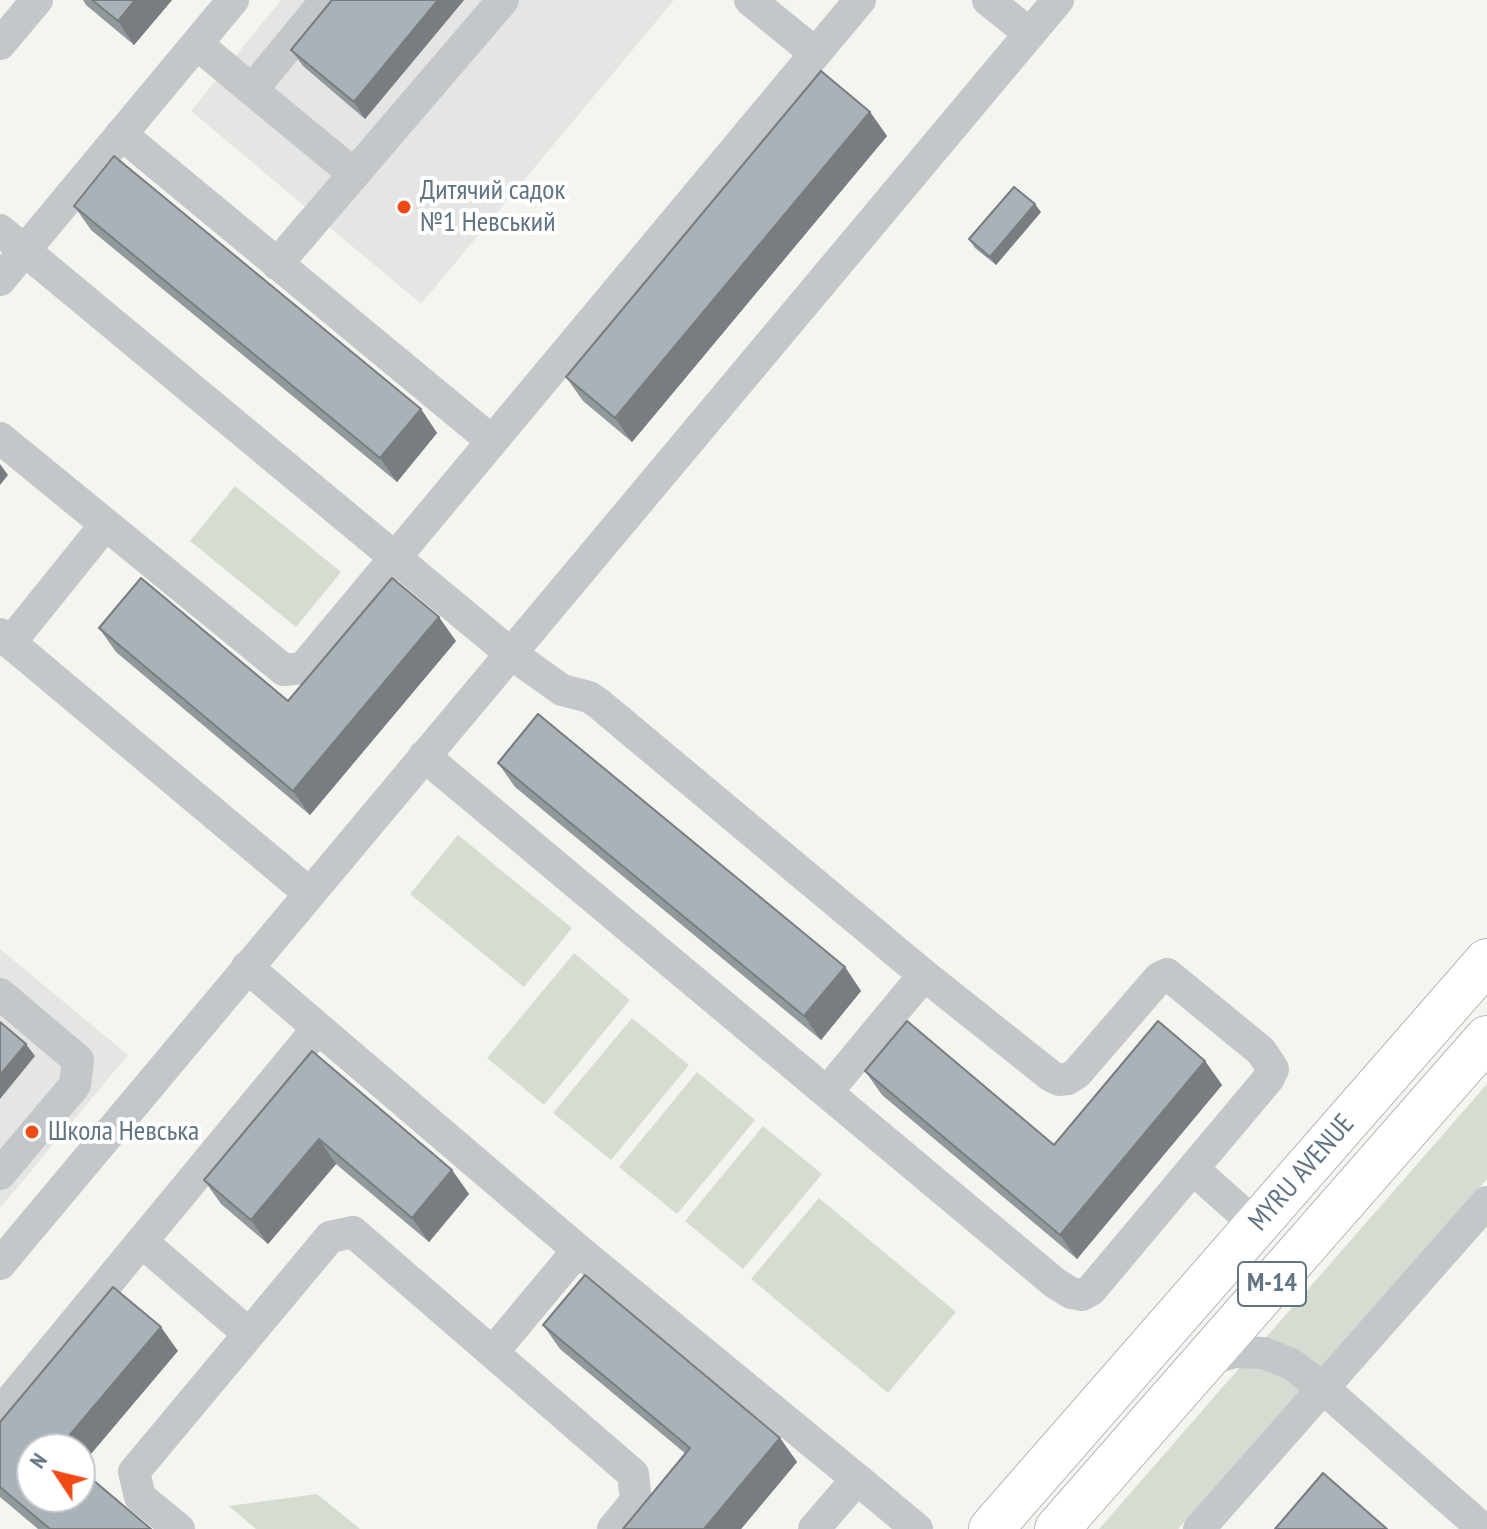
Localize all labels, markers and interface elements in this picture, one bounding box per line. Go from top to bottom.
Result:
place label: Дитячий садок №1 Невський [420,174,565,240]
marker: Дитячий садок №1 Невський [395,198,413,216]
street label: MYRU AVENUE [1242,1108,1362,1238]
place label: Школа Невська [48,1115,199,1149]
marker: Школа Невська [23,1123,41,1141]
road number: М-14 [1238,1262,1306,1306]
north arrow [16,1433,96,1513]
text: N [23,1447,53,1473]

